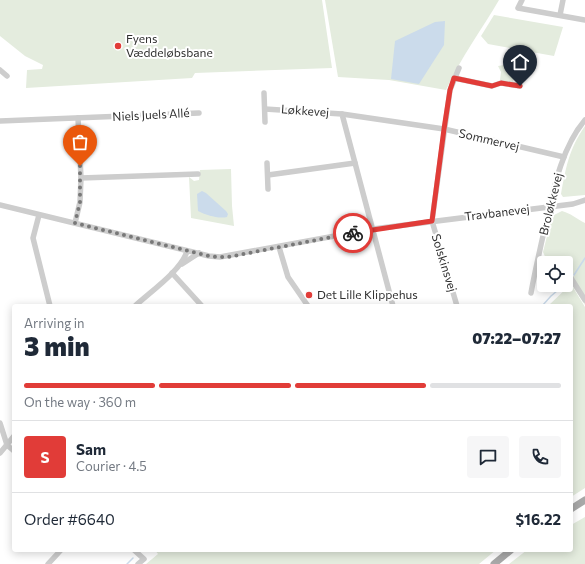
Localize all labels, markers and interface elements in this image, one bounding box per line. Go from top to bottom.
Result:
place label: Fyens Væddeløbsbane [126,31,213,59]
marker: Fyens Væddeløbsbane [113,41,123,51]
pin [503,45,537,86]
icon: home [509,51,531,73]
street label: Løkkevej [280,101,330,119]
street label: Niels Juels Allé [112,105,190,124]
pin [63,125,97,166]
street label: Sommervej [458,125,521,153]
icon: bag [69,131,91,153]
street label: Broløkkevej [535,171,565,236]
street label: Travbanevej [464,201,530,223]
courier [333,213,373,253]
icon: bike [342,222,364,244]
street label: Solskinsvej [430,232,460,293]
map controls [537,256,573,292]
button: locate [537,256,573,292]
place label: Det Lille Klippehus [317,287,418,301]
marker: Det Lille Klippehus [304,290,314,300]
text: Arriving in [24,315,84,331]
text: 07:22–07:27 [472,329,561,347]
text: 3 min [24,330,90,361]
text: On the way · 360 m [24,394,136,410]
button: chat [467,436,509,478]
button: phone [519,436,561,478]
text: Sam [76,440,106,458]
text: S [40,448,50,466]
text: Courier · 4.5 [76,458,147,474]
text: Order #6640 [24,510,115,528]
text: $16.22 [516,510,561,528]

